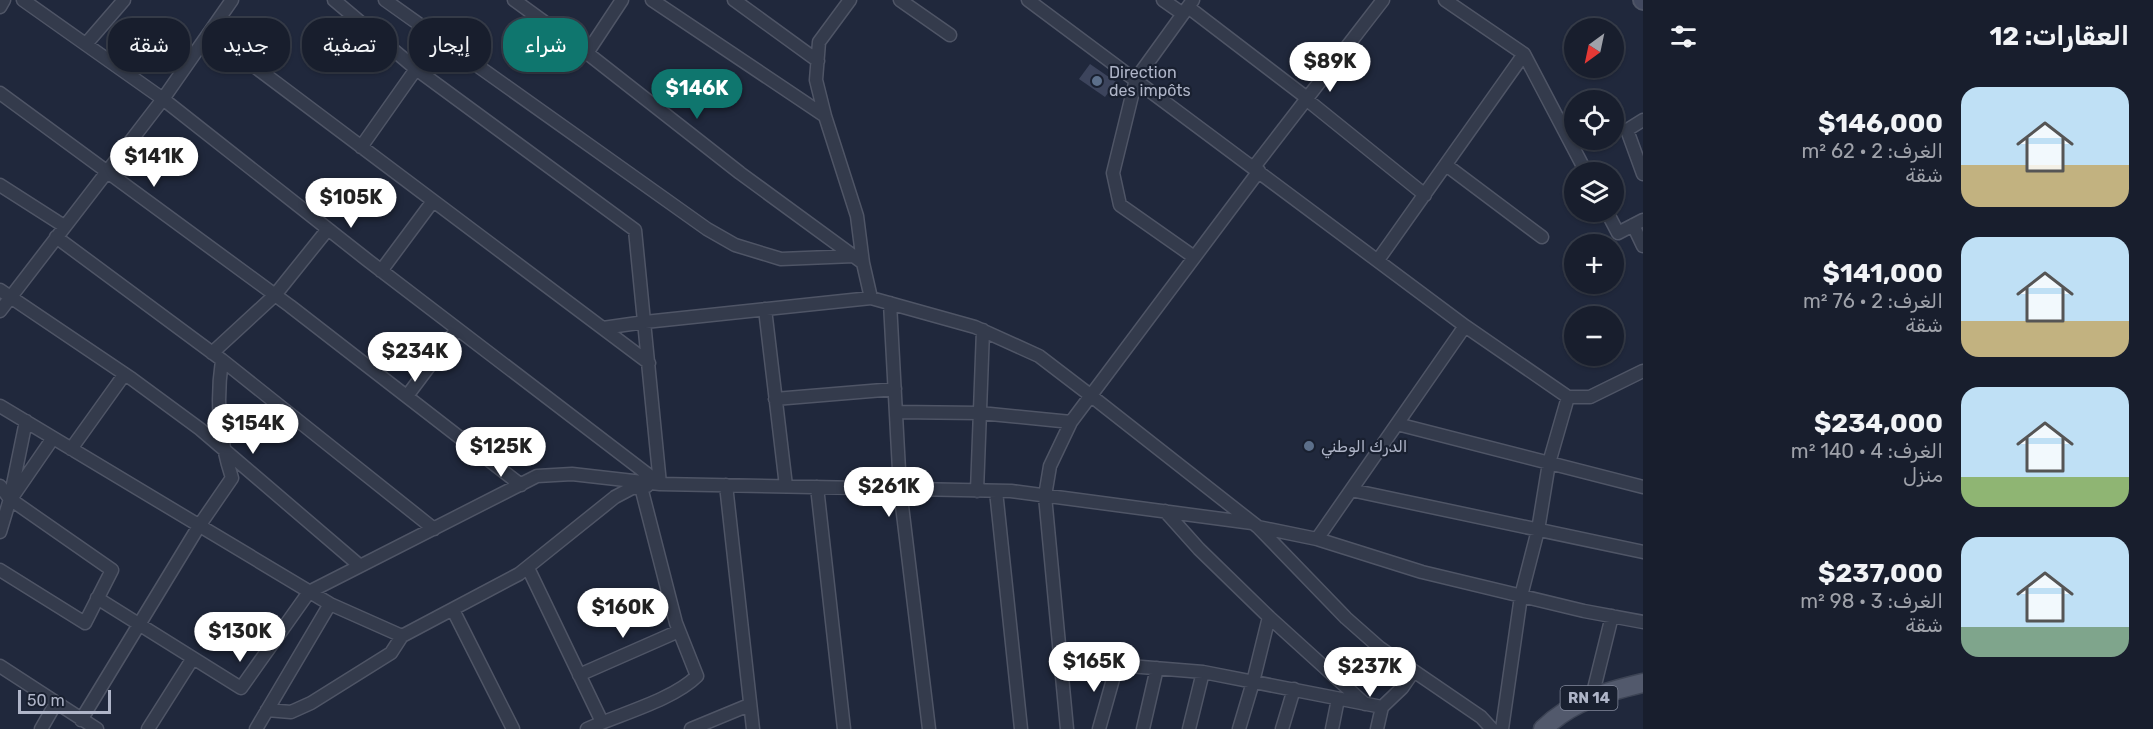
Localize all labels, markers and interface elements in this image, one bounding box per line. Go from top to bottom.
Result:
chip: شقة [108,18,190,72]
chip: جديد [202,18,290,72]
chip: تصفية [302,18,397,72]
chip: إيجار [409,18,491,72]
chip: شراء [503,18,588,72]
north arrow [1564,18,1624,78]
map controls [1564,18,1624,366]
icon: filters [1667,20,1700,53]
text: العقارات: 12 [1989,21,2129,52]
pin: $89K [1294,42,1366,93]
text: $89K [1304,49,1356,73]
place label: Direction des impôts [1109,63,1191,100]
pin: $146K [655,69,739,120]
marker: Direction des impôts [1090,74,1104,88]
text: $146K [665,76,729,100]
button: locate [1564,90,1624,150]
text: $146,000 [1818,108,1943,139]
icon: home [2009,111,2081,183]
pin: $141K [112,137,196,188]
text: الغرف: 2 · 62 m² [1801,139,1943,163]
text: $141K [124,144,184,168]
button: layers [1564,162,1624,222]
text: شقة [1905,163,1943,187]
pin: $105K [309,178,393,229]
text: $105K [319,185,383,209]
button: + [1564,234,1624,294]
text: $141,000 [1823,258,1943,289]
icon: home [2009,261,2081,333]
text: الغرف: 2 · 76 m² [1803,289,1943,313]
button: − [1564,306,1624,366]
text: شقة [1905,313,1943,337]
pin: $234K [373,332,457,383]
text: $234K [382,339,448,363]
pin: $154K [211,404,295,455]
text: $234,000 [1814,408,1943,439]
text: $154K [221,411,285,435]
icon: home [2009,411,2081,483]
pin: $125K [459,427,543,478]
text: $125K [470,434,532,458]
place label: الدرك الوطني [1321,437,1408,459]
marker: الدرك الوطني [1302,439,1316,453]
text: الغرف: 4 · 140 m² [1791,439,1943,463]
text: منزل [1903,463,1943,487]
pin: $261K [847,467,931,518]
text: $261K [858,474,920,498]
text: $237,000 [1818,558,1943,589]
icon: home [2009,561,2081,633]
pin: $160K [581,588,665,639]
text: الغرف: 3 · 98 m² [1800,589,1943,613]
text: $160K [591,595,655,619]
pin: $130K [198,612,282,663]
text: شقة [1905,613,1943,637]
text: $130K [208,619,272,643]
pin: $165K [1052,642,1136,693]
pin: $237K [1328,647,1412,698]
text: $165K [1063,649,1125,673]
text: $237K [1338,654,1402,678]
road number: RN 14 [1560,686,1618,710]
scale bar [18,687,111,714]
text: 50 m [27,691,65,710]

